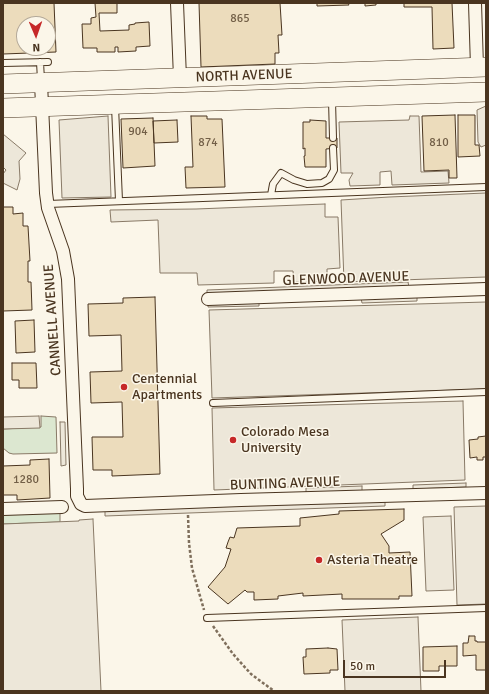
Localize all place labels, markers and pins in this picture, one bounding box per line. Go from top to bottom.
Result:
place label: Centennial Apartments [132,371,202,404]
marker: Centennial Apartments [119,382,129,392]
place label: Colorado Mesa University [241,424,329,456]
marker: Colorado Mesa University [228,435,238,445]
place label: Asteria Theatre [327,552,418,568]
marker: Asteria Theatre [314,555,324,565]

